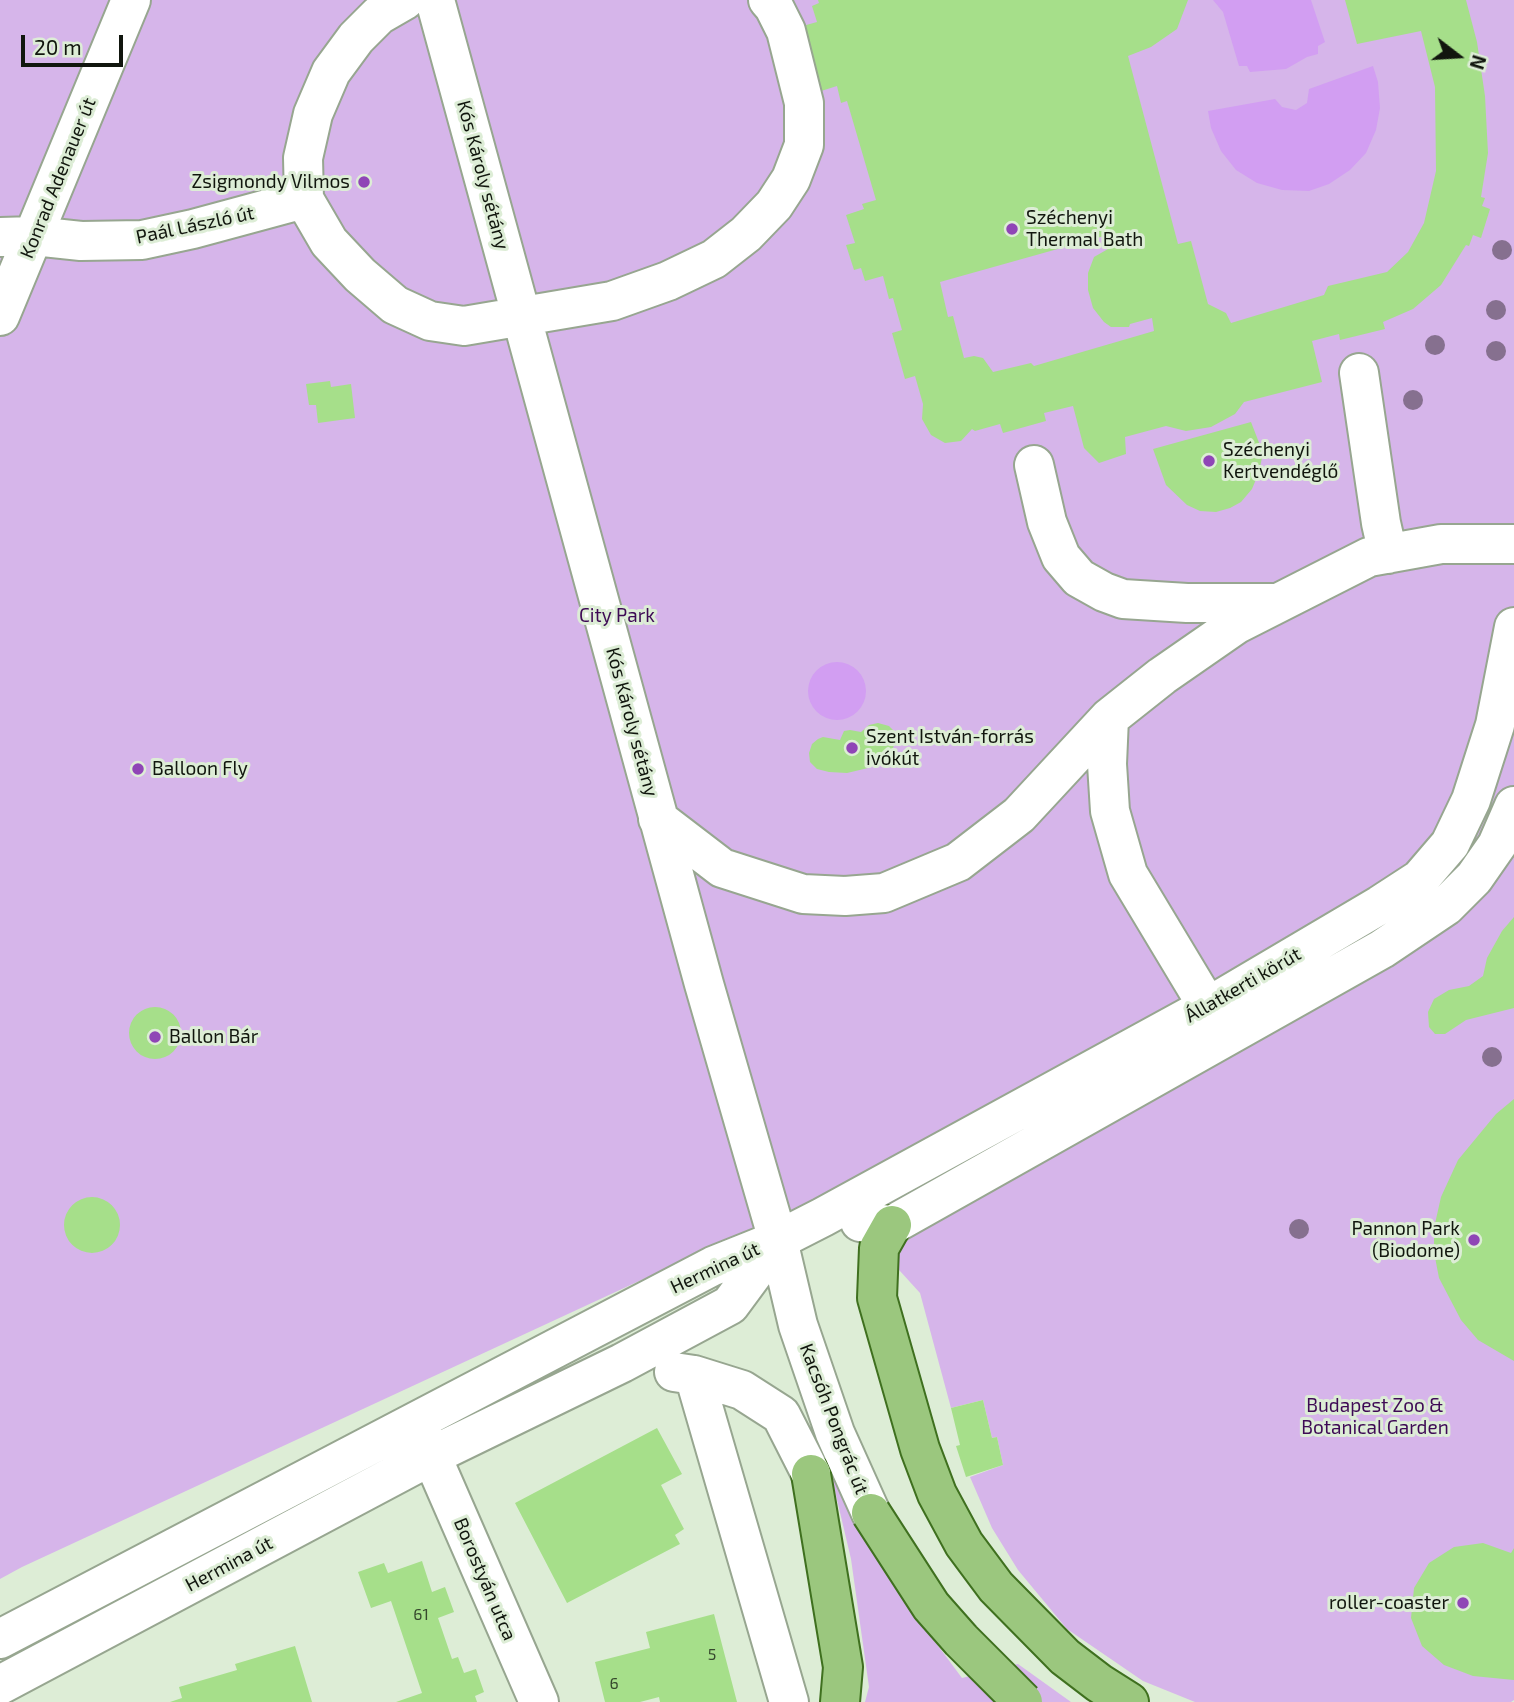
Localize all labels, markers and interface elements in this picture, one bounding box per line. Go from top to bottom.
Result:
scale bar [24,21,126,65]
north arrow [1423,21,1493,91]
text: 20 m [34,34,82,59]
text: N [1466,52,1492,72]
street label: Konrad Adenauer út [15,94,101,262]
street label: Kós Károly sétány [452,98,514,252]
place label: Zsigmondy Vilmos [192,171,350,193]
marker: Zsigmondy Vilmos [356,174,372,190]
street label: Paál László út [134,201,256,249]
place label: Széchenyi Thermal Bath [1026,207,1143,251]
marker: Széchenyi Thermal Bath [1004,221,1020,237]
place label: Széchenyi Kertvendéglő [1223,439,1338,483]
marker: Széchenyi Kertvendéglő [1201,453,1217,469]
park label: City Park [579,605,655,627]
street label: Kós Károly sétány [601,645,663,799]
place label: Szent István-forrás ivókút [866,726,1034,770]
marker: Szent István-forrás ivókút [844,740,860,756]
place label: Balloon Fly [152,758,248,780]
marker: Balloon Fly [130,761,146,777]
street label: Állatkerti körút [1181,943,1305,1027]
place label: Ballon Bár [169,1026,258,1048]
marker: Ballon Bár [147,1029,163,1045]
place label: Pannon Park (Biodome) [1351,1218,1460,1262]
marker: Pannon Park (Biodome) [1466,1232,1482,1248]
street label: Hermina út [667,1237,763,1299]
street label: Kacsóh Pongrác út [795,1340,873,1498]
park label: Budapest Zoo & Botanical Garden [1301,1395,1449,1439]
street label: Borostyán utca [449,1514,521,1644]
street label: Hermina út [181,1531,277,1597]
place label: roller-coaster [1329,1592,1449,1614]
marker: roller-coaster [1455,1595,1471,1611]
house number: 61 [413,1605,429,1625]
house number: 5 [708,1645,716,1665]
house number: 6 [609,1674,619,1694]

